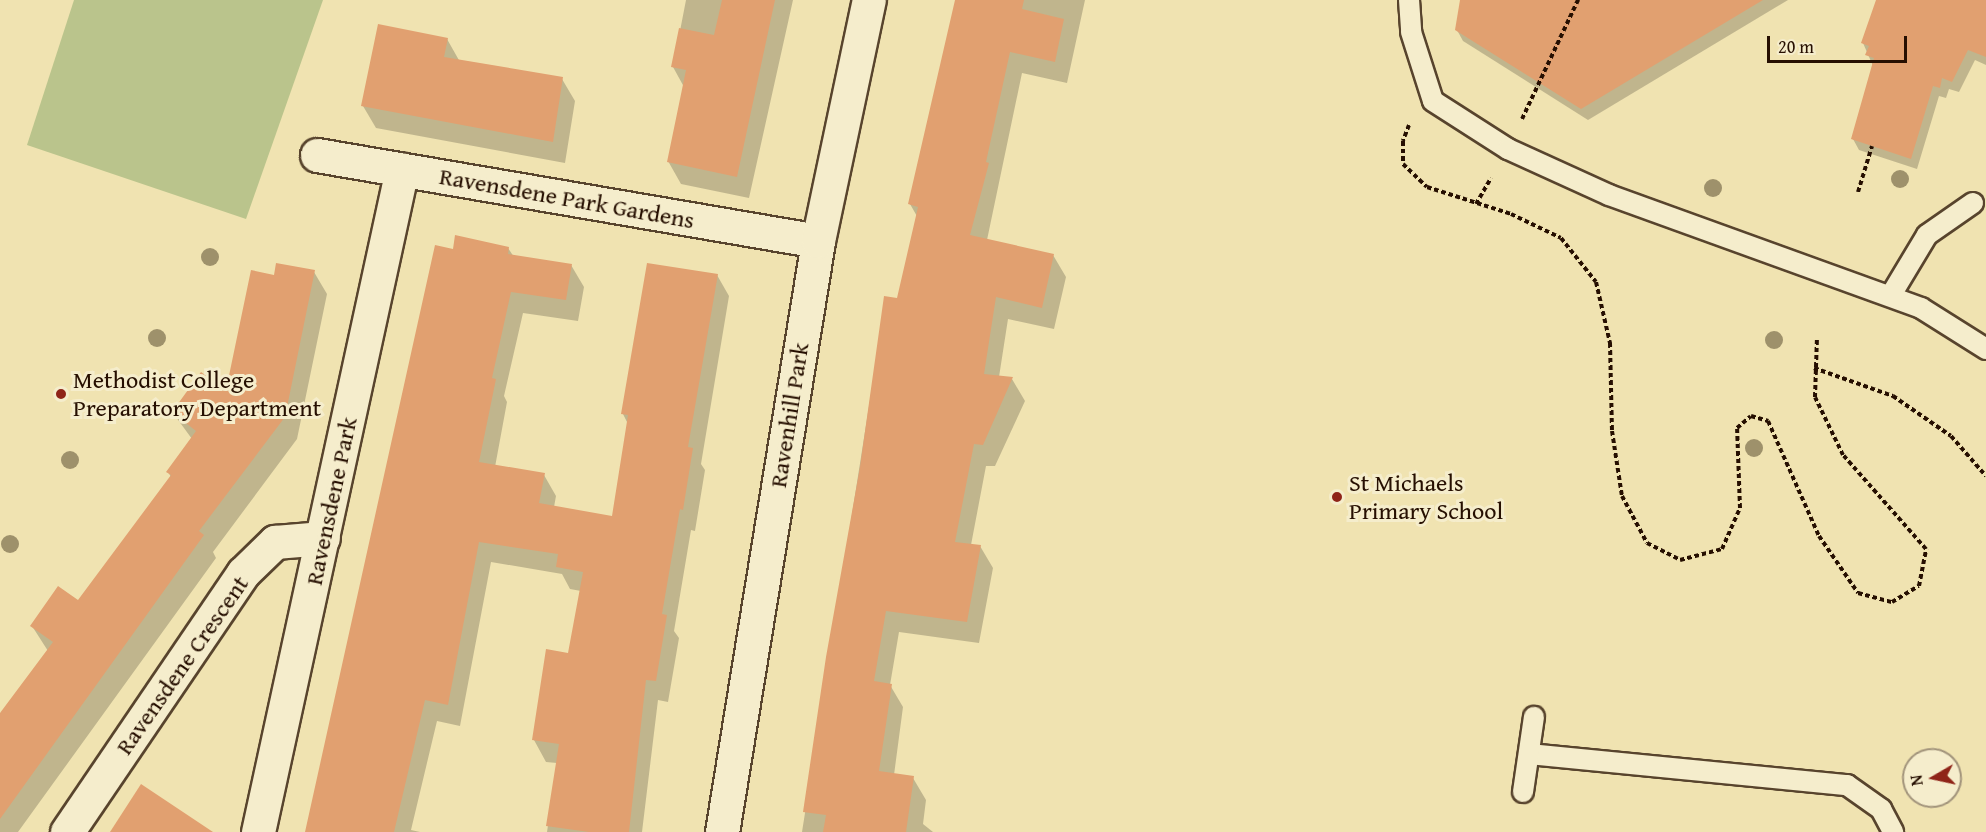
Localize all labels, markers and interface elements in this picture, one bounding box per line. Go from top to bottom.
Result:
scale bar [1770,24,1910,62]
text: 20 m [1778,33,1814,60]
street label: Ravensdene Park Gardens [437,161,697,235]
street label: Ravenhill Park [763,341,815,489]
place label: Methodist College Preparatory Department [73,366,321,422]
marker: Methodist College Preparatory Department [54,387,68,401]
street label: Ravensdene Park [299,414,363,588]
place label: St Michaels Primary School [1349,469,1503,525]
marker: St Michaels Primary School [1330,490,1344,504]
street label: Ravensdene Crescent [109,570,255,760]
north arrow [1902,748,1962,808]
text: N [1904,773,1929,788]

